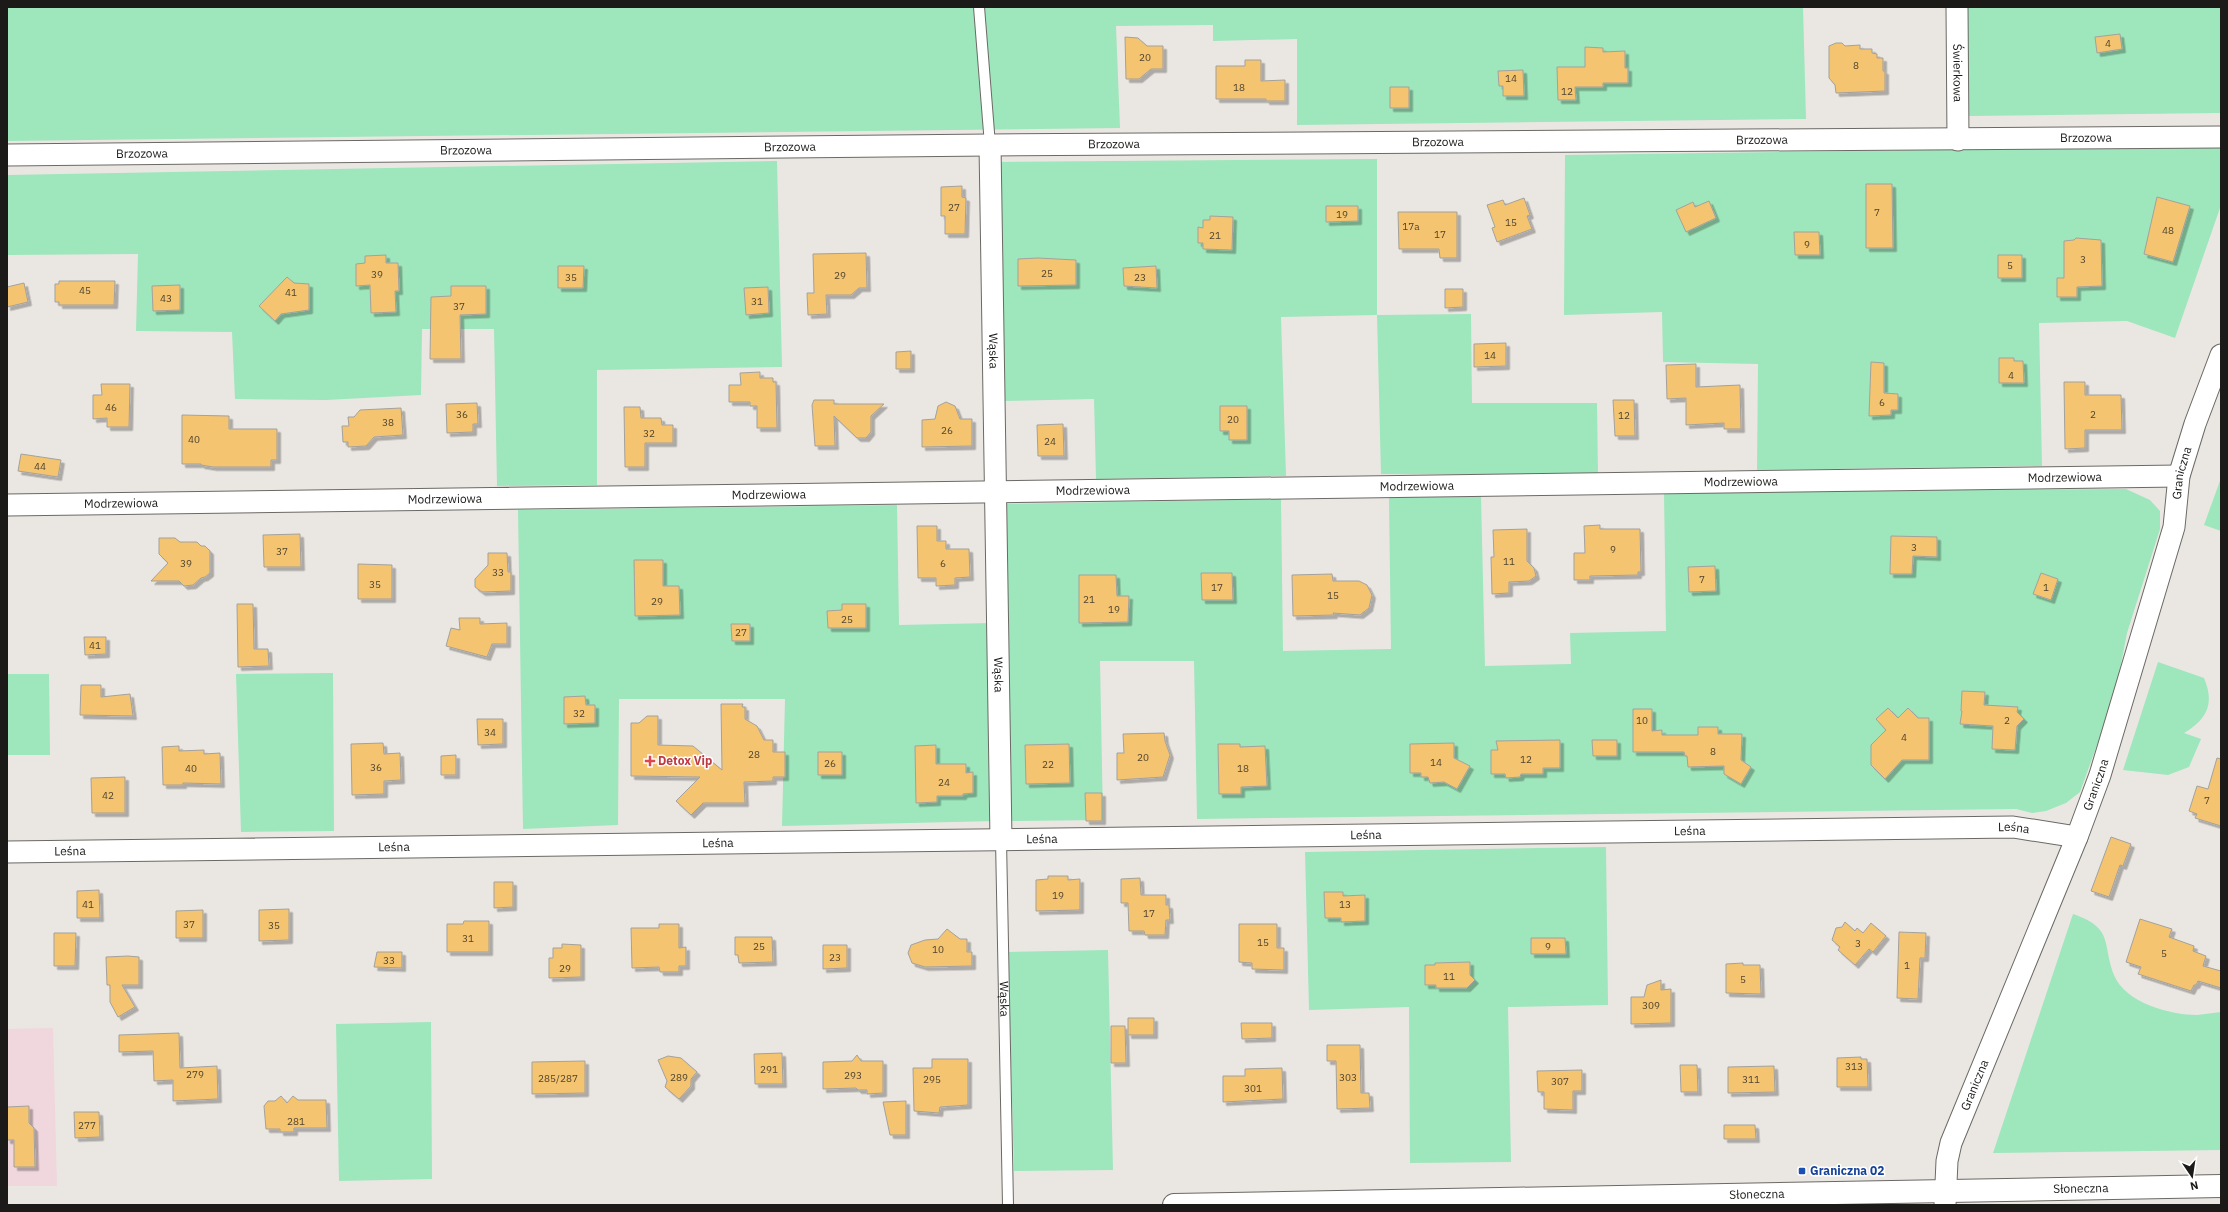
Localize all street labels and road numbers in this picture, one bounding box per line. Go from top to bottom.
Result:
street label: Świerkowa [1950,44,1966,103]
street label: Brzozowa [2060,130,2113,145]
street label: Brzozowa [1736,132,1789,147]
street label: Brzozowa [1412,134,1465,149]
street label: Brzozowa [1088,136,1141,151]
street label: Brzozowa [764,139,817,154]
street label: Brzozowa [440,142,493,158]
street label: Brzozowa [116,145,169,161]
street label: Wąska [986,333,1002,369]
street label: Graniczna [2169,444,2195,500]
street label: Modrzewiowa [2028,469,2103,485]
street label: Modrzewiowa [1704,473,1779,489]
street label: Modrzewiowa [1380,478,1455,494]
street label: Modrzewiowa [1056,482,1131,498]
street label: Modrzewiowa [732,486,807,502]
street label: Modrzewiowa [408,491,483,507]
street label: Modrzewiowa [84,495,159,511]
street label: Wąska [991,657,1007,693]
street label: Graniczna [2079,756,2112,813]
street label: Leśna [1998,819,2031,837]
street label: Leśna [1674,823,1706,838]
street label: Leśna [1350,827,1382,842]
street label: Leśna [1026,831,1058,846]
street label: Leśna [702,835,734,850]
street label: Leśna [378,839,410,854]
street label: Leśna [54,843,86,858]
street label: Wąska [997,981,1012,1017]
street label: Graniczna [1957,1057,1992,1113]
street label: Słoneczna [2053,1180,2109,1196]
street label: Słoneczna [1729,1186,1785,1202]

